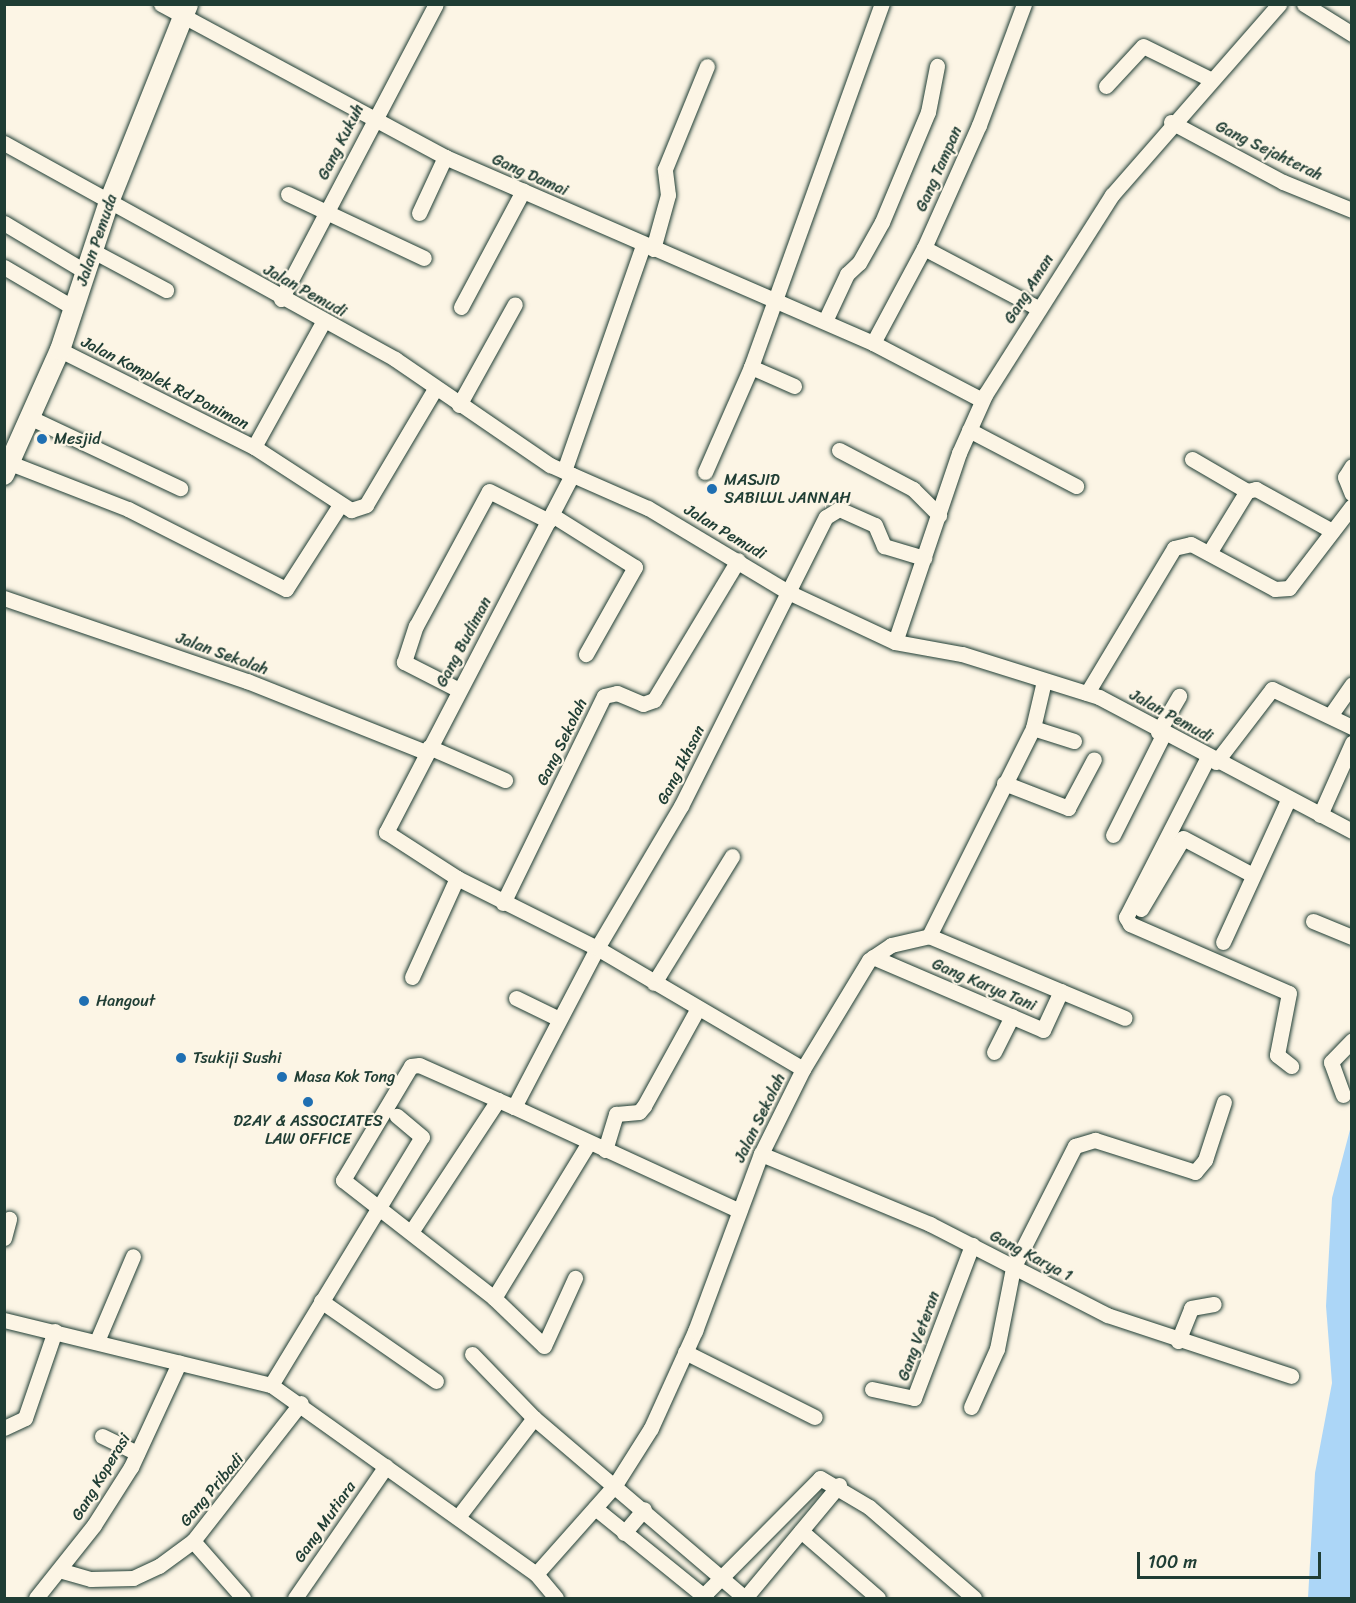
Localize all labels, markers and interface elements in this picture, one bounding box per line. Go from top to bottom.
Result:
street label: Gang Kukuh [314,101,368,183]
street label: Gang Sejahterah [1213,117,1325,185]
street label: Gang Tampan [912,123,966,215]
street label: Gang Damai [489,150,571,200]
street label: Jalan Pemuda [72,191,122,289]
street label: Gang Aman [1000,251,1058,327]
street label: Jalan Pemudi [260,260,350,322]
street label: Jalan Komplek Rd Poniman [77,332,253,434]
place label: Mesjid [54,429,101,449]
marker: Mesjid [35,432,49,446]
place label: MASJID SABILUL JANNAH [724,470,851,508]
marker: MASJID SABILUL JANNAH [705,482,719,496]
street label: Jalan Pemudi [680,500,770,564]
street label: Gang Budiman [432,594,496,690]
street label: Jalan Sekolah [173,628,271,680]
street label: Jalan Pemudi [1126,685,1216,747]
street label: Gang Sekolah [533,695,591,789]
street label: Gang Ikhsan [653,723,709,807]
street label: Gang Karya Tani [929,954,1039,1016]
place label: Hangout [96,991,155,1011]
marker: Hangout [77,994,91,1008]
place label: Tsukiji Sushi [193,1048,281,1068]
marker: Tsukiji Sushi [174,1051,188,1065]
place label: Masa Kok Tong [294,1067,397,1087]
marker: Masa Kok Tong [275,1070,289,1084]
street label: Jalan Sekolah [730,1070,790,1166]
marker: D2AY & ASSOCIATES LAW OFFICE [301,1095,315,1109]
place label: D2AY & ASSOCIATES LAW OFFICE [233,1111,383,1149]
street label: Gang Karya 1 [987,1226,1075,1286]
street label: Gang Veteran [894,1289,944,1383]
street label: Gang Koperasi [67,1430,135,1524]
street label: Gang Pribadi [176,1450,248,1530]
street label: Gang Mutiara [290,1478,360,1566]
scale bar [1140,1540,1324,1578]
text: 100 m [1148,1546,1197,1578]

